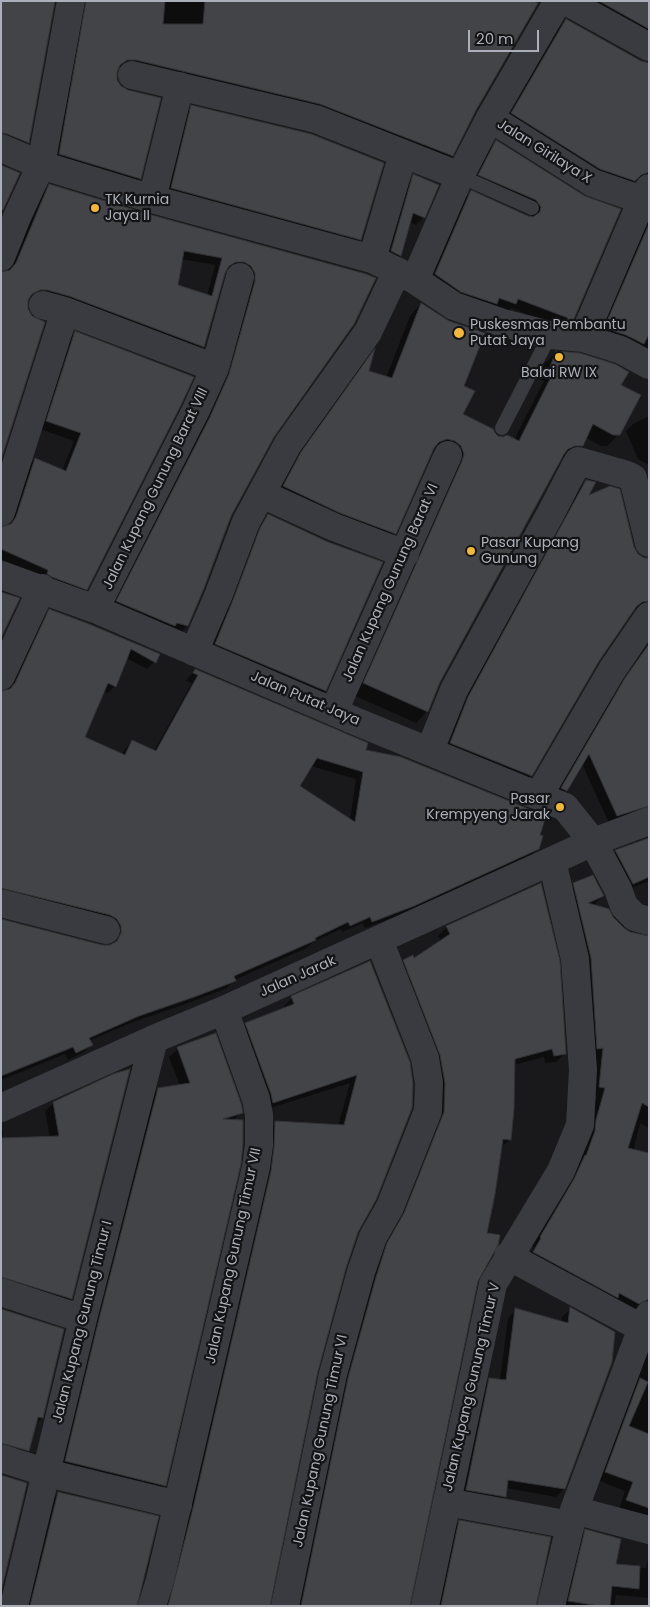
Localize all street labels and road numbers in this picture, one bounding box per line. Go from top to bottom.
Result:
street label: Jalan Girilaya X [494,116,594,188]
street label: Jalan Kupang Gunung Barat VIII [100,385,212,593]
street label: Jalan Kupang Gunung Barat VI [340,481,442,685]
street label: Jalan Putat Jaya [248,668,362,730]
street label: Jalan Jarak [257,953,339,1001]
street label: Jalan Kupang Gunung Timur VII [203,1146,265,1366]
street label: Jalan Kupang Gunung Timur I [50,1219,116,1425]
street label: Jalan Kupang Gunung Timur V [440,1281,504,1493]
street label: Jalan Kupang Gunung Timur VI [290,1333,352,1549]

